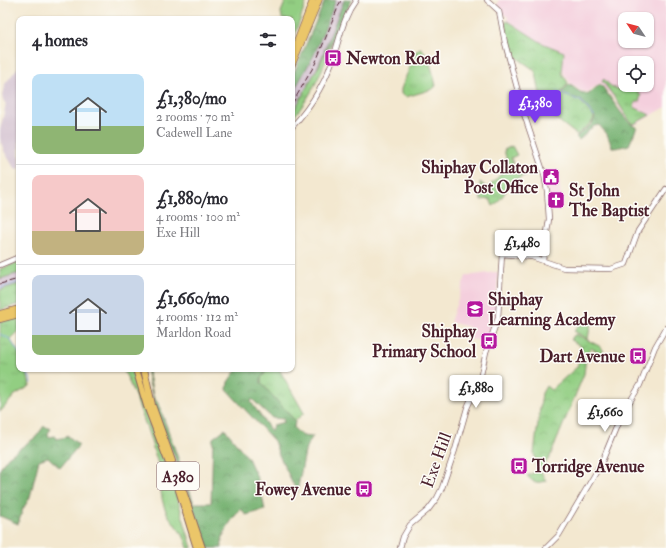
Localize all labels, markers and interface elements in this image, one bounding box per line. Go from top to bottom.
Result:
north arrow [618,12,654,48]
map controls [618,12,654,92]
icon: filters [257,29,279,51]
text: 4 homes [32,30,88,51]
bus stop icon: Newton Road [323,48,343,68]
place label: Newton Road [345,48,441,69]
button: locate [618,56,654,92]
text: £1,380/mo [156,88,227,109]
icon: home [64,90,112,138]
pin: £1,380 [502,90,568,124]
text: £1,380 [518,95,552,111]
text: 2 rooms · 70 m² [156,109,234,125]
text: Cadewell Lane [156,125,232,141]
place label: Shiphay Collaton Post Office [421,157,539,198]
public building icon: Shiphay Collaton Post Office [541,167,561,187]
place label: St John The Baptist [568,180,650,222]
text: £1,880/mo [156,188,228,209]
church icon: St John The Baptist [546,190,566,210]
icon: home [64,191,112,239]
text: 4 rooms · 100 m² [156,209,240,225]
text: Exe Hill [156,225,200,241]
pin: £1,480 [489,230,555,264]
text: £1,480 [504,235,540,251]
text: £1,660/mo [156,288,229,309]
place label: Shiphay Learning Academy [488,289,616,331]
icon: home [64,291,112,339]
school or university icon: Shiphay Learning Academy [465,299,485,319]
text: 4 rooms · 112 m² [156,309,238,325]
place label: Shiphay Primary School [372,321,477,363]
text: Marldon Road [156,325,231,341]
bus stop icon: Shiphay Primary School [479,331,499,351]
place label: Dart Avenue [540,346,626,367]
bus stop icon: Dart Avenue [628,346,648,366]
pin: £1,880 [443,375,509,409]
text: £1,880 [458,380,494,396]
pin: £1,660 [572,399,638,433]
text: £1,660 [587,404,623,420]
street label: Exe Hill [417,429,456,491]
bus stop icon: Torridge Avenue [509,456,529,476]
place label: Torridge Avenue [531,456,645,478]
road number: A380 [157,462,199,490]
place label: Fowey Avenue [255,479,352,501]
bus stop icon: Fowey Avenue [354,479,374,499]

